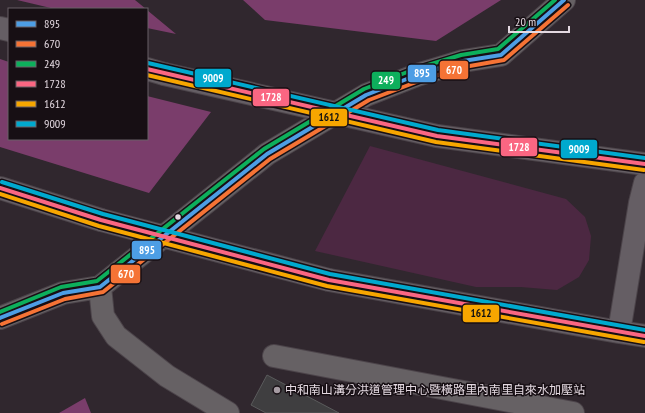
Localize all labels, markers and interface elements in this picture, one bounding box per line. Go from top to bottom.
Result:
legend [8,8,148,140]
scale bar [509,8,569,34]
text: 20 m [515,14,536,29]
text: 895 [44,16,60,31]
text: 670 [44,36,60,51]
text: 249 [44,56,60,71]
line badge: 670 [439,60,469,80]
text: 670 [446,63,462,77]
line badge: 895 [407,64,437,83]
text: 895 [414,66,430,80]
line badge: 9009 [194,68,232,88]
text: 9009 [202,71,224,85]
line badge: 249 [371,71,401,90]
text: 249 [378,73,394,87]
text: 1728 [44,76,66,91]
line badge: 1728 [252,88,290,107]
text: 1728 [260,90,282,104]
text: 1612 [44,96,66,111]
line badge: 1612 [310,108,348,127]
text: 1612 [318,110,340,124]
text: 9009 [44,116,66,131]
line badge: 1728 [500,137,538,157]
line badge: 9009 [560,139,598,159]
text: 1728 [508,140,530,154]
text: 9009 [568,142,590,156]
unlabelled marker [173,212,183,222]
line badge: 895 [131,240,162,260]
text: 895 [139,243,155,257]
line badge: 670 [110,264,141,284]
text: 670 [118,267,134,281]
line badge: 1612 [462,304,500,323]
text: 1612 [470,306,492,320]
place label: 中和南山溝分洪道管理中心暨橫路里內南里自來水加壓站 [285,382,585,397]
marker: 中和南山溝分洪道管理中心暨橫路里內南里自來水加壓站 [272,385,282,395]

